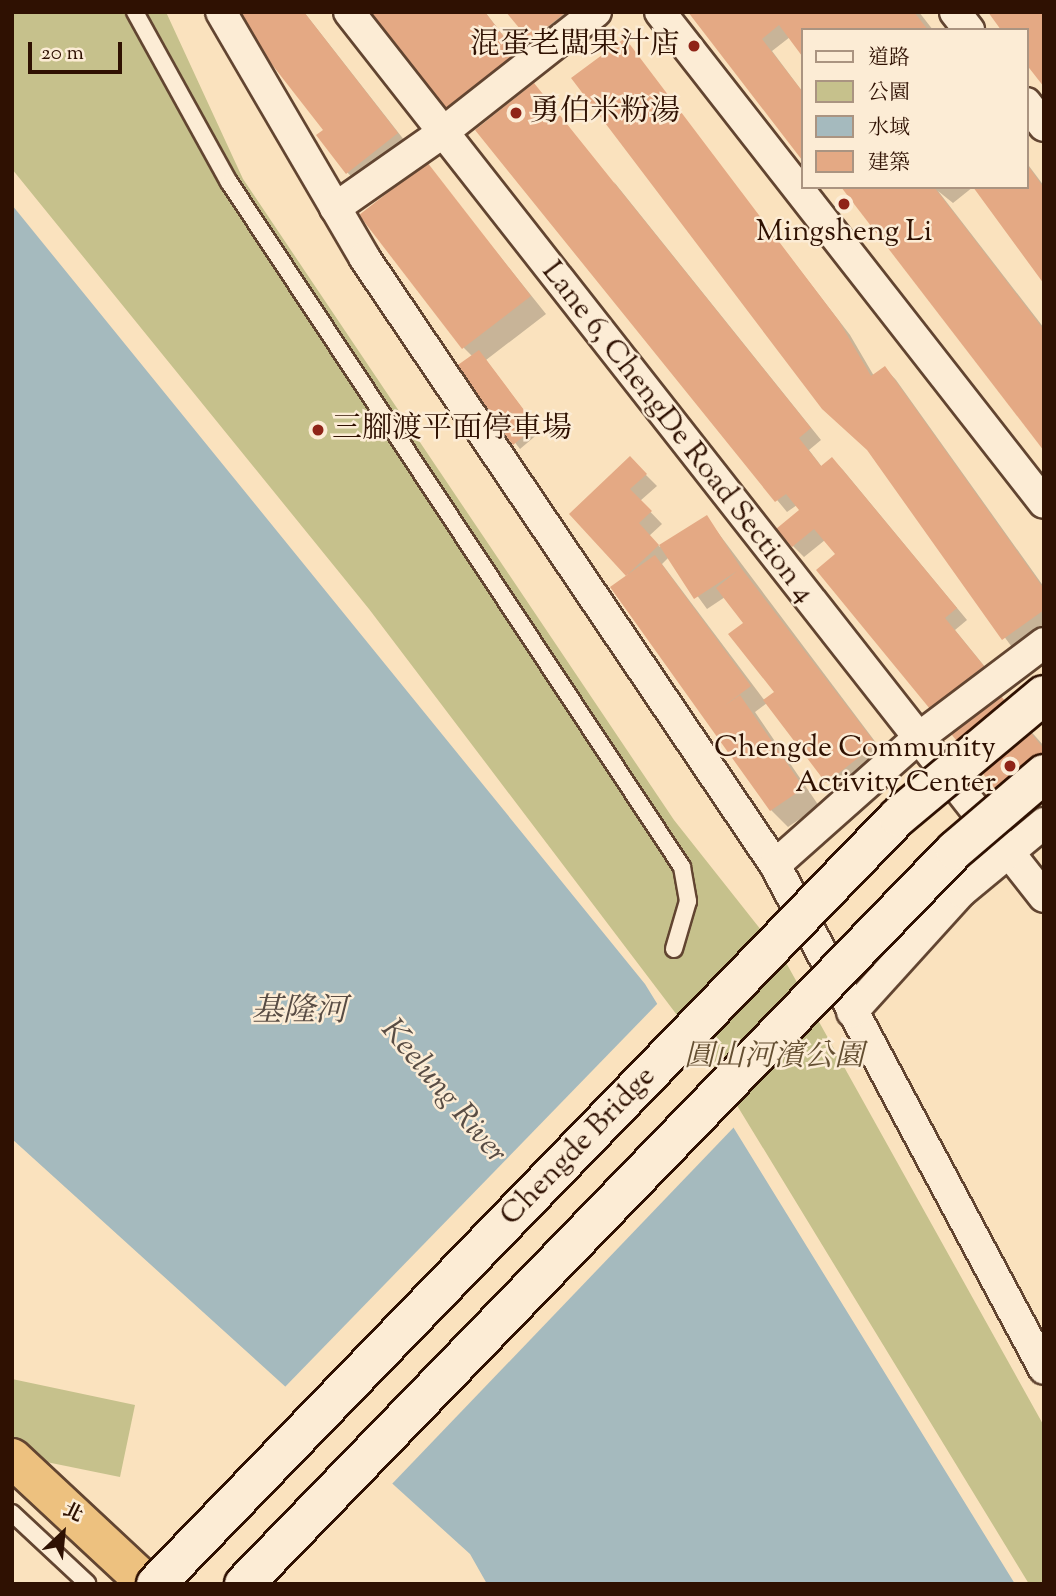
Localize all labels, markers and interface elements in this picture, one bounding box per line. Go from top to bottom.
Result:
scale bar [32,28,126,72]
place label: 混蛋老闆果汁店 [470,28,680,64]
legend [800,28,1028,189]
marker: 混蛋老闆果汁店 [686,38,702,54]
text: 20 m [41,39,84,69]
text: 道路 [868,44,910,74]
text: 公園 [868,79,910,109]
place label: 勇伯米粉湯 [530,95,680,131]
marker: 勇伯米粉湯 [508,105,524,121]
text: 水域 [868,114,910,144]
text: 建築 [868,149,910,179]
marker: Mingsheng Li [836,196,852,212]
place label: Mingsheng Li [756,215,932,251]
street label: Lane 6, ChengDe Road Section 4 [533,255,821,611]
place label: 三腳渡平面停車場 [332,412,572,448]
marker: 三腳渡平面停車場 [310,422,326,438]
place label: Chengde Community Activity Center [714,731,996,802]
marker: Chengde Community Activity Center [1002,758,1018,774]
water label: 基隆河 [251,993,347,1031]
water label: Keelung River [372,1012,514,1172]
park label: 圓山河濱公園 [684,1040,864,1076]
street label: Chengde Bridge [494,1060,664,1234]
text: 北 [58,1497,87,1530]
north arrow [28,1498,98,1568]

